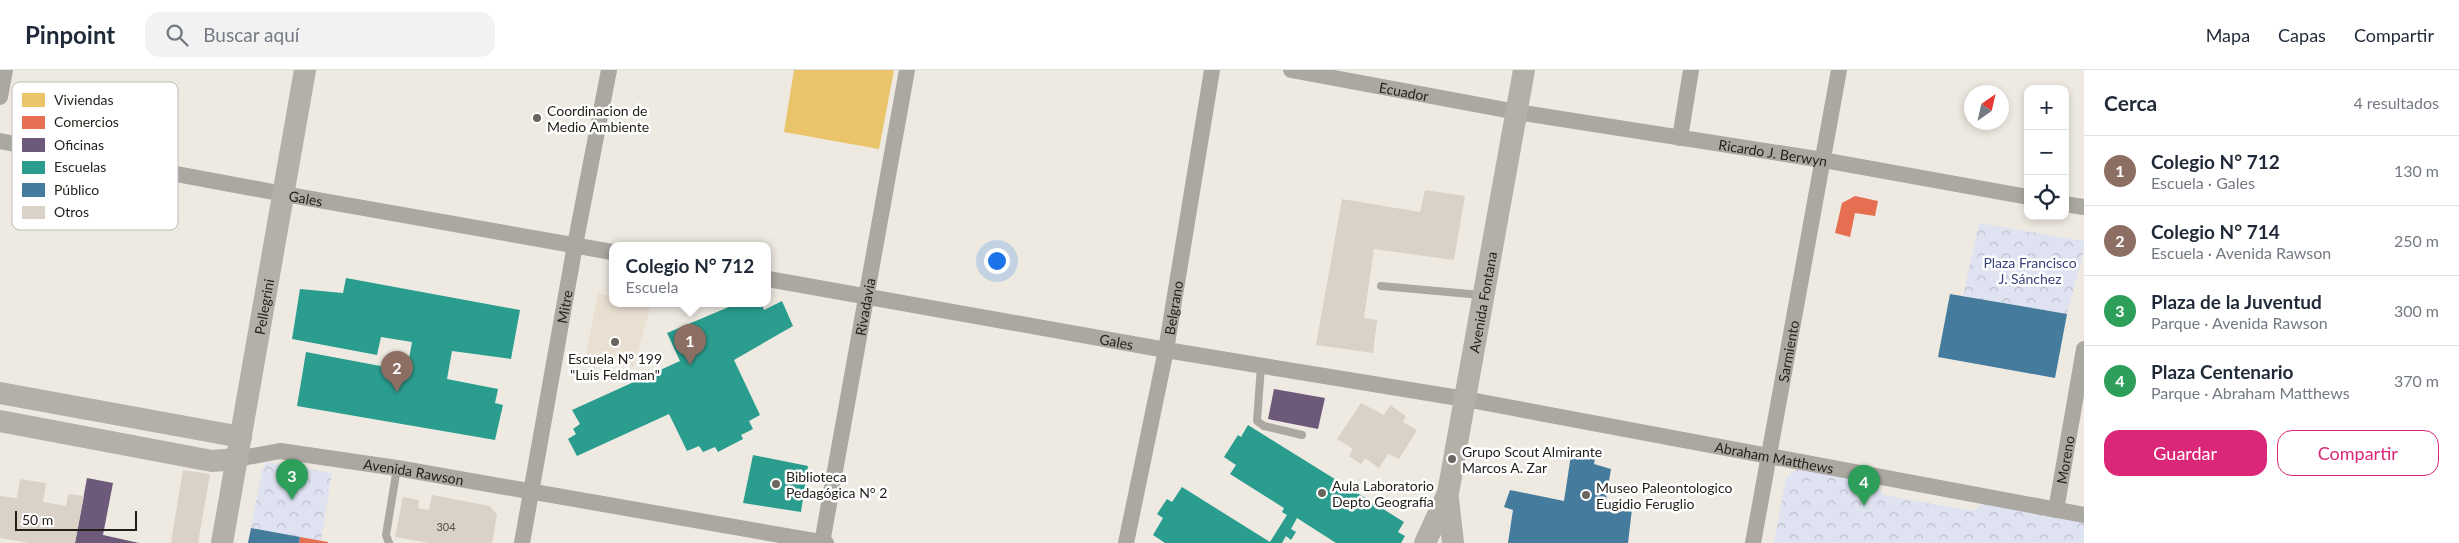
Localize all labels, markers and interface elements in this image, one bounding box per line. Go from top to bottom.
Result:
search box [145,12,495,57]
text: Pinpoint [25,20,115,49]
icon: search [163,21,191,49]
text: Buscar aquí [203,23,299,46]
text: Mapa [2206,24,2250,46]
text: Capas [2278,24,2326,46]
text: Compartir [2354,24,2434,46]
street label: Ecuador [1378,78,1430,104]
legend [12,82,178,230]
north arrow [1964,85,2009,130]
map controls [2024,85,2069,220]
button: + [2024,85,2069,130]
text: Cerca [2104,90,2157,115]
text: Viviendas [54,91,114,108]
text: 4 resultados [2353,93,2439,112]
place label: Coordinacion de Medio Ambiente [547,102,649,135]
marker: Coordinacion de Medio Ambiente [531,112,543,124]
text: Comercios [54,113,119,130]
button: − [2024,130,2069,175]
street label: Ricardo J. Berwyn [1717,135,1829,169]
text: Oficinas [54,136,104,153]
text: Colegio N° 712 [2151,150,2280,173]
text: Escuelas [54,158,106,175]
text: 1 [2115,161,2125,180]
text: 130 m [2394,161,2439,180]
text: Escuela · Gales [2151,173,2255,192]
button: locate [2024,175,2069,220]
text: Público [54,181,99,198]
street label: Gales [288,187,324,209]
text: Otros [54,203,89,220]
text: Colegio N° 714 [2151,220,2280,243]
text: 2 [2115,231,2125,250]
text: 250 m [2394,231,2439,250]
popup [609,242,771,307]
text: Escuela · Avenida Rawson [2151,243,2331,262]
your location [984,248,1010,274]
street label: Avenida Fontana [1465,250,1500,354]
text: Colegio N° 712 [626,254,754,277]
park label: Plaza Francisco J. Sánchez [1983,254,2077,287]
street label: Pellegrini [250,277,277,336]
text: Escuela [626,277,678,296]
street label: Rivadavia [851,277,878,337]
street label: Belgrano [1160,279,1186,336]
street label: Mitre [553,289,575,325]
text: Plaza de la Juventud [2151,290,2322,313]
text: 3 [2115,301,2125,320]
text: 300 m [2394,301,2439,320]
text: Parque · Avenida Rawson [2151,313,2328,332]
street label: Sarmiento [1774,319,1802,383]
pin: 1 [674,324,706,365]
street label: Gales [1098,330,1135,353]
marker: Escuela N° 199 "Luis Feldman" [609,336,621,348]
place label: Escuela N° 199 "Luis Feldman" [568,350,662,383]
pin: 2 [381,351,413,392]
text: Plaza Centenario [2151,360,2294,383]
text: 4 [2115,371,2125,390]
text: 370 m [2394,371,2439,390]
text: Parque · Abraham Matthews [2151,383,2350,402]
button: Guardar [2104,430,2267,476]
button: Compartir [2277,430,2439,476]
street label: Moreno [2052,434,2077,485]
street label: Abraham Matthews [1714,438,1835,476]
place label: Grupo Scout Almirante Marcos A. Zar [1462,443,1602,476]
marker: Grupo Scout Almirante Marcos A. Zar [1446,453,1458,465]
street label: Avenida Rawson [362,455,465,488]
pin: 3 [276,459,308,500]
pin: 4 [1848,465,1880,506]
place label: Biblioteca Pedagógica N° 2 [786,468,887,501]
place label: Aula Laboratorio Depto Geografía [1332,477,1434,510]
marker: Biblioteca Pedagógica N° 2 [770,478,782,490]
place label: Museo Paleontologico Eugidio Feruglio [1596,479,1732,512]
marker: Aula Laboratorio Depto Geografía [1316,487,1328,499]
marker: Museo Paleontologico Eugidio Feruglio [1580,489,1592,501]
scale bar [15,508,138,531]
text: 50 m [22,511,53,528]
house number: 304 [436,520,456,533]

